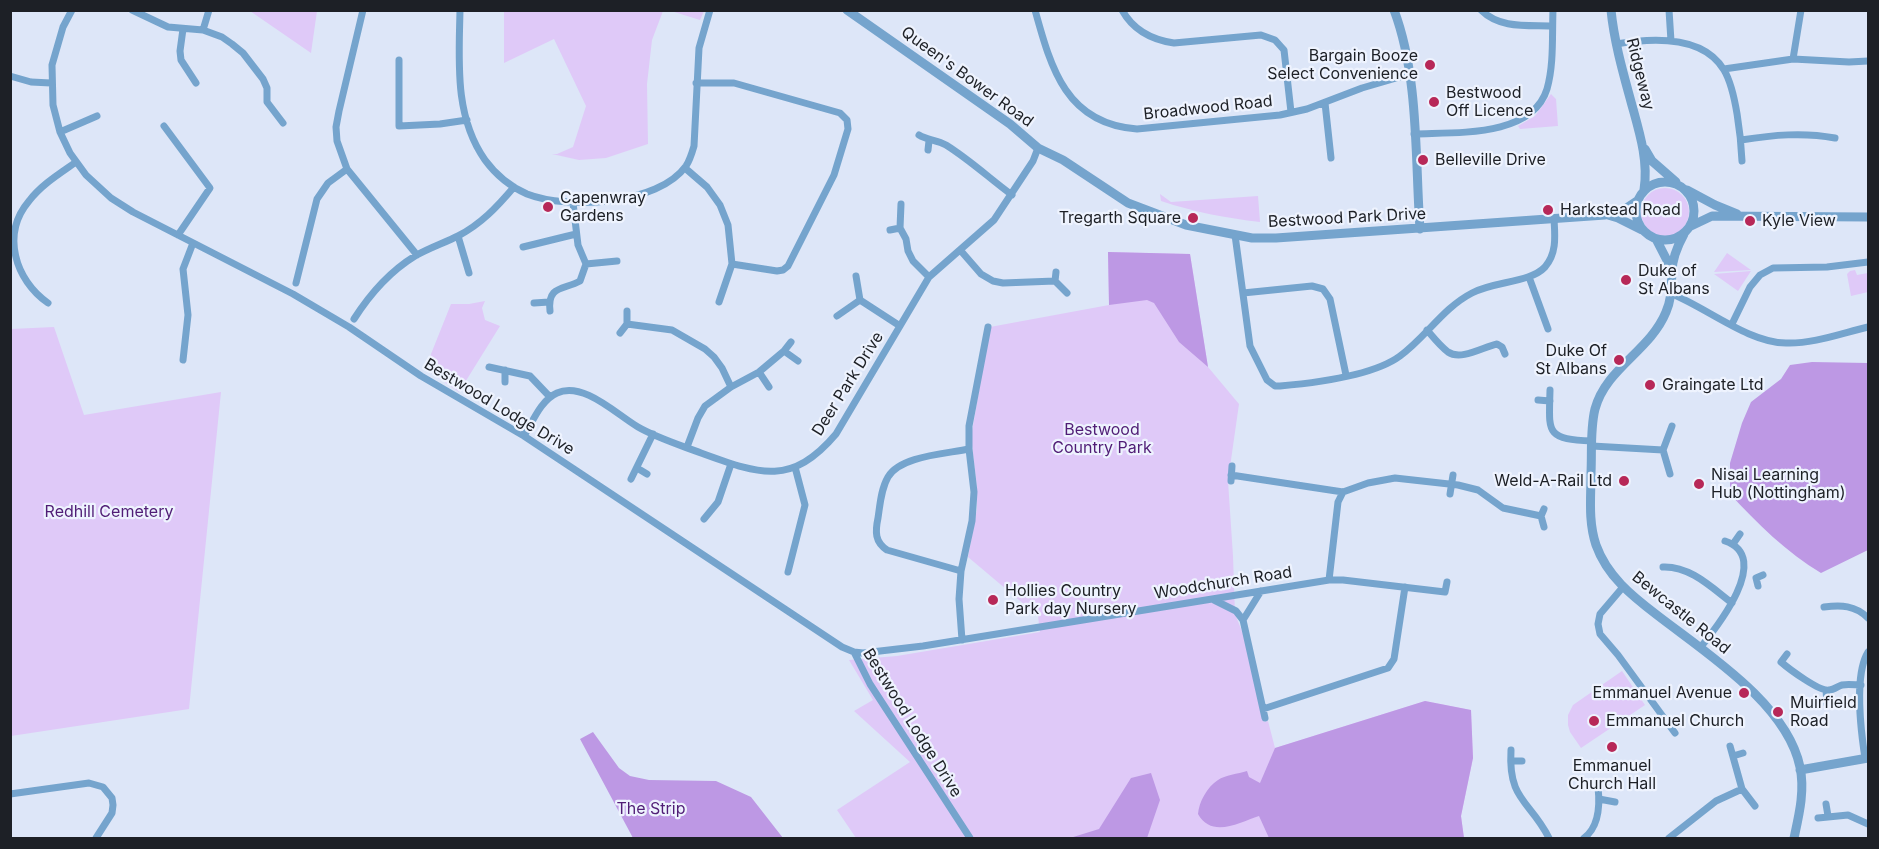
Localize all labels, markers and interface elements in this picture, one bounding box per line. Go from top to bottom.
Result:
street label: Queen's Bower Road [897,23,1037,131]
street label: Ridgeway [1622,36,1658,112]
place label: Bargain Booze Select Convenience [1267,46,1418,84]
marker: Bargain Booze Select Convenience [1423,58,1437,72]
place label: Bestwood Off Licence [1446,83,1533,121]
street label: Broadwood Road [1143,92,1273,124]
marker: Bestwood Off Licence [1427,95,1441,109]
place label: Belleville Drive [1435,150,1546,170]
marker: Belleville Drive [1416,153,1430,167]
place label: Capenwray Gardens [560,188,646,226]
marker: Capenwray Gardens [541,200,555,214]
place label: Harkstead Road [1560,200,1681,220]
marker: Harkstead Road [1541,203,1555,217]
street label: Bestwood Park Drive [1267,204,1427,232]
place label: Tregarth Square [1059,208,1181,228]
marker: Tregarth Square [1186,211,1200,225]
place label: Kyle View [1762,211,1836,231]
marker: Kyle View [1743,214,1757,228]
place label: Duke of St Albans [1638,261,1710,299]
marker: Duke of St Albans [1619,273,1633,287]
street label: Deer Park Drive [808,328,888,440]
place label: Duke Of St Albans [1535,341,1607,379]
marker: Duke Of St Albans [1612,353,1626,367]
street label: Bestwood Lodge Drive [420,355,578,459]
place label: Graingate Ltd [1662,375,1764,395]
marker: Graingate Ltd [1643,378,1657,392]
park label: Bestwood Country Park [1052,420,1152,458]
place label: Nisai Learning Hub (Nottingham) [1711,465,1846,503]
place label: Weld-A-Rail Ltd [1494,471,1612,491]
marker: Weld-A-Rail Ltd [1617,474,1631,488]
marker: Nisai Learning Hub (Nottingham) [1692,477,1706,491]
park label: Redhill Cemetery [45,502,173,522]
street label: Woodchurch Road [1153,563,1293,603]
street label: Bewcastle Road [1628,568,1734,658]
place label: Hollies Country Park day Nursery [1005,581,1136,619]
marker: Hollies Country Park day Nursery [986,593,1000,607]
street label: Bestwood Lodge Drive [858,645,966,801]
place label: Emmanuel Avenue [1593,683,1732,703]
marker: Emmanuel Avenue [1737,686,1751,700]
place label: Muirfield Road [1790,693,1857,731]
marker: Muirfield Road [1771,705,1785,719]
place label: Emmanuel Church [1606,711,1744,731]
marker: Emmanuel Church [1587,714,1601,728]
marker: Emmanuel Church Hall [1605,740,1619,754]
place label: Emmanuel Church Hall [1568,756,1656,794]
park label: The Strip [616,799,686,819]

